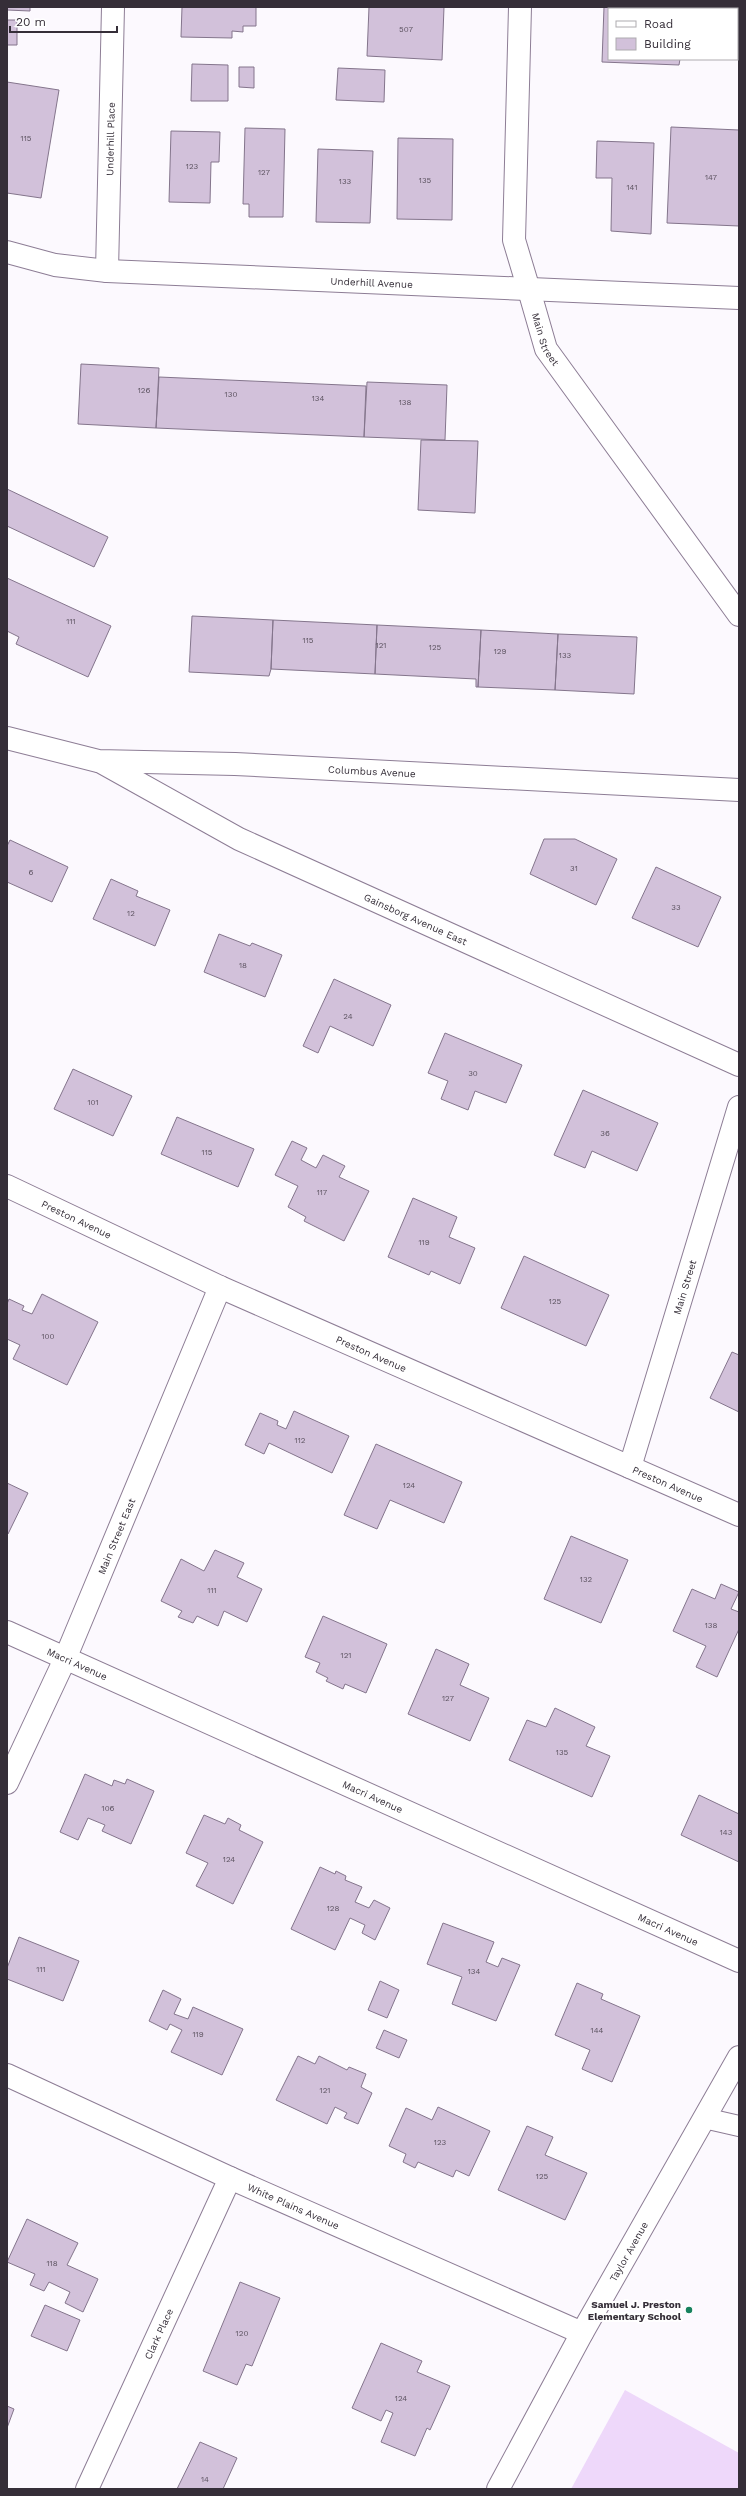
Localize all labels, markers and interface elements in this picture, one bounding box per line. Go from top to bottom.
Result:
scale bar [10,8,117,34]
legend [608,8,738,60]
text: 20 m [16,15,46,29]
text: Road [644,17,673,31]
house number: 507 [399,25,413,34]
text: Building [644,37,691,51]
street label: Underhill Place [104,102,117,176]
house number: 115 [21,134,32,143]
house number: 123 [186,162,199,171]
house number: 127 [258,168,271,177]
house number: 147 [705,173,718,182]
house number: 135 [419,176,432,185]
house number: 133 [339,177,352,186]
house number: 141 [627,183,638,192]
street label: Underhill Avenue [330,276,413,290]
street label: Main Street [530,311,562,368]
house number: 126 [138,386,150,395]
house number: 130 [225,390,237,399]
house number: 134 [312,394,324,403]
house number: 138 [399,398,411,407]
house number: 111 [66,617,76,626]
house number: 115 [303,636,314,645]
house number: 121 [376,641,386,650]
house number: 125 [429,643,442,652]
house number: 129 [494,647,506,656]
house number: 133 [559,651,572,660]
street label: Columbus Avenue [328,764,416,779]
house number: 31 [570,864,578,873]
house number: 6 [29,868,34,877]
street label: Gainsborg Avenue East [362,891,470,948]
house number: 33 [671,903,681,912]
house number: 12 [127,909,135,918]
house number: 18 [239,961,247,970]
house number: 24 [343,1012,353,1021]
house number: 30 [468,1069,478,1078]
house number: 101 [87,1098,99,1107]
house number: 36 [600,1129,610,1138]
house number: 115 [202,1148,213,1157]
house number: 117 [317,1188,328,1197]
street label: Preston Avenue [40,1198,113,1241]
house number: 119 [418,1238,430,1247]
street label: Main Street [671,1258,699,1316]
house number: 125 [549,1297,562,1306]
house number: 100 [41,1332,55,1341]
street label: Preston Avenue [334,1334,408,1374]
house number: 112 [295,1436,306,1445]
street label: Preston Avenue [631,1464,705,1505]
house number: 124 [403,1481,415,1490]
street label: Main Street East [96,1496,138,1576]
house number: 132 [580,1575,593,1584]
house number: 111 [207,1586,217,1595]
house number: 138 [705,1621,717,1630]
street label: Macri Avenue [45,1646,109,1682]
house number: 121 [341,1651,351,1660]
house number: 127 [442,1694,455,1703]
house number: 135 [556,1748,569,1757]
street label: Macri Avenue [341,1779,405,1815]
house number: 106 [102,1804,115,1813]
house number: 143 [720,1828,733,1837]
house number: 124 [223,1855,235,1864]
house number: 128 [327,1904,339,1913]
street label: Macri Avenue [636,1911,700,1948]
house number: 111 [36,1965,46,1974]
house number: 134 [468,1967,480,1976]
house number: 144 [591,2026,604,2035]
house number: 119 [192,2030,204,2039]
house number: 121 [320,2086,330,2095]
house number: 123 [434,2138,447,2147]
house number: 125 [536,2172,549,2181]
street label: White Plains Avenue [246,2181,341,2232]
street label: Taylor Avenue [607,2220,650,2284]
house number: 118 [46,2259,58,2268]
place label: Samuel J. Preston Elementary School [588,2299,682,2322]
marker: Samuel J. Preston Elementary School [684,2305,694,2315]
street label: Clark Place [142,2306,175,2361]
house number: 120 [236,2329,248,2338]
house number: 124 [395,2394,407,2403]
house number: 14 [201,2475,209,2484]

